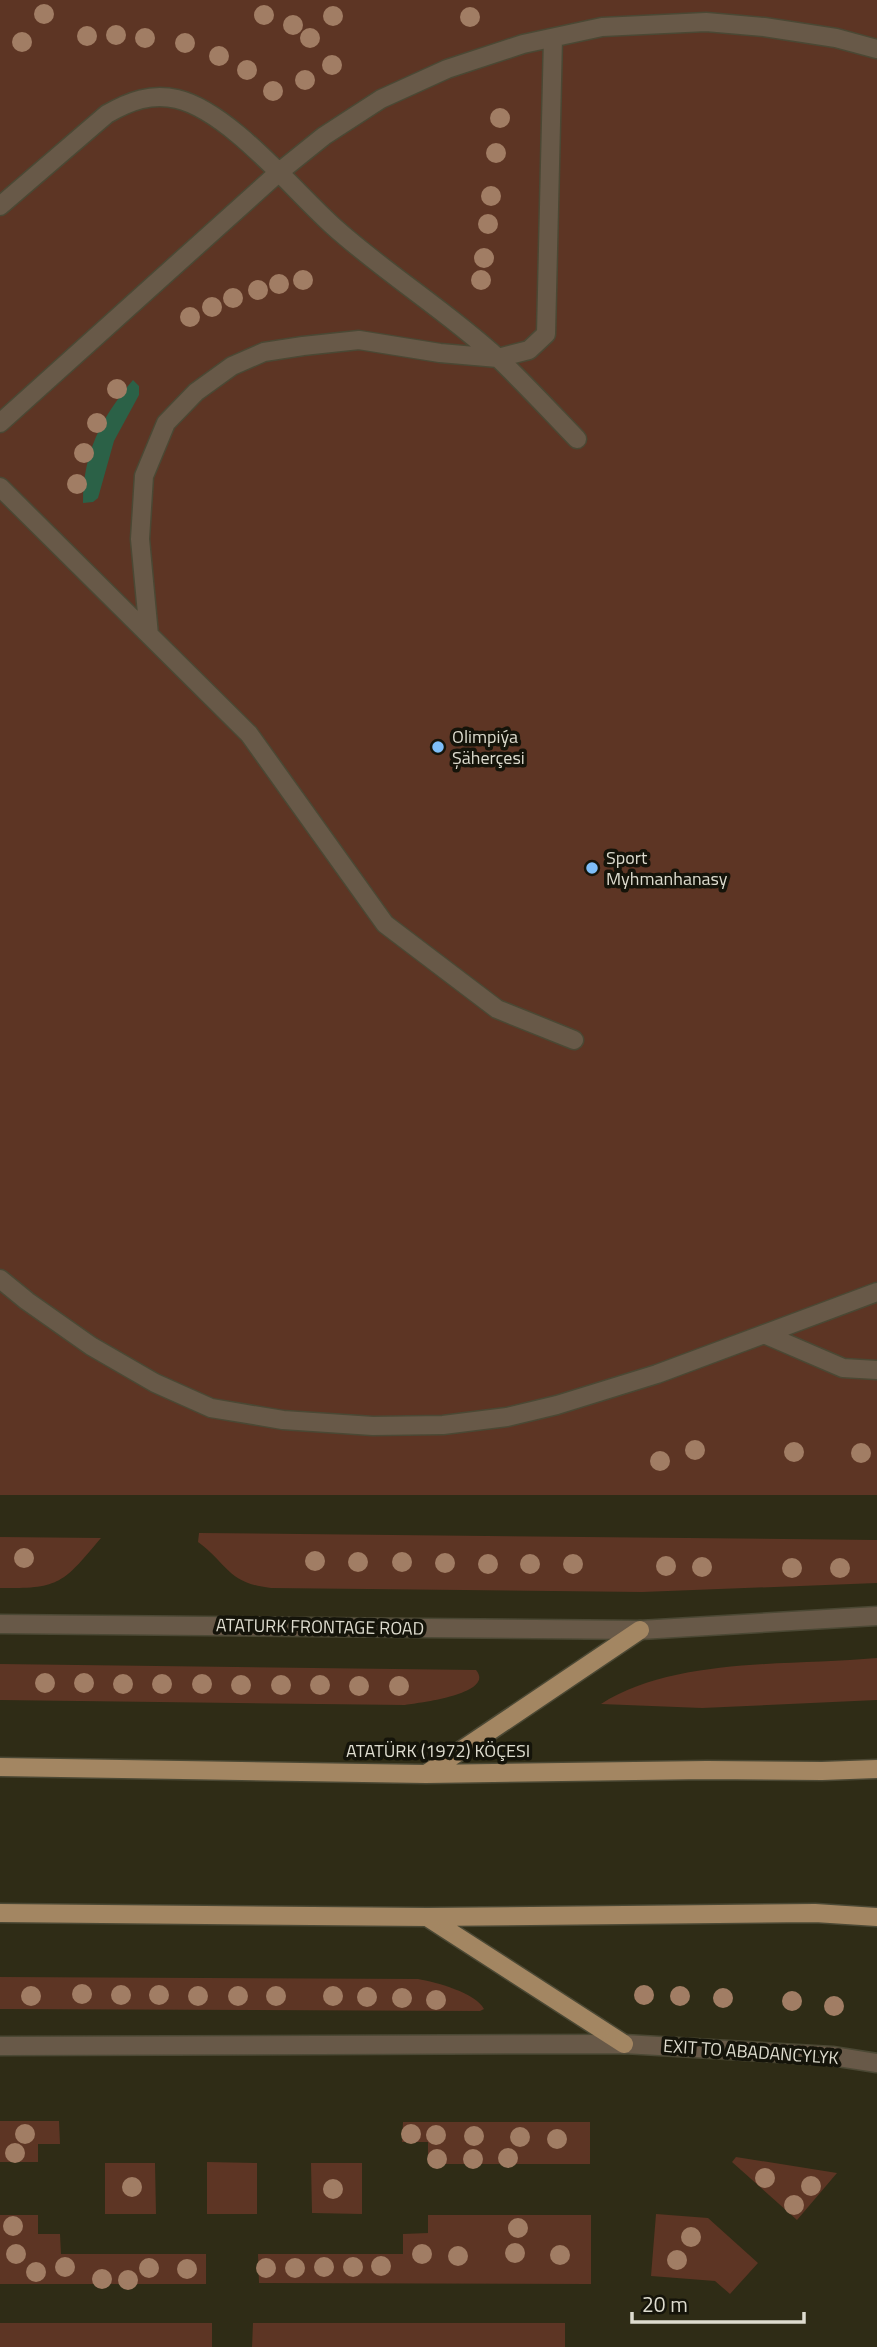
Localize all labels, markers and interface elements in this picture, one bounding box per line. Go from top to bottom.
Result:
place label: Olimpiýa Şäherçesi [452,723,525,771]
marker: Olimpiýa Şäherçesi [430,739,446,755]
place label: Sport Myhmanhanasy [606,844,728,892]
marker: Sport Myhmanhanasy [584,860,600,876]
street label: ATATURK FRONTAGE ROAD [215,1611,425,1642]
street label: ATATÜRK (1972) KÖÇESI [346,1737,530,1764]
street label: EXIT TO ABADANCYLYK [662,2032,840,2071]
scale bar [632,2280,804,2324]
text: 20 m [642,2288,688,2320]

